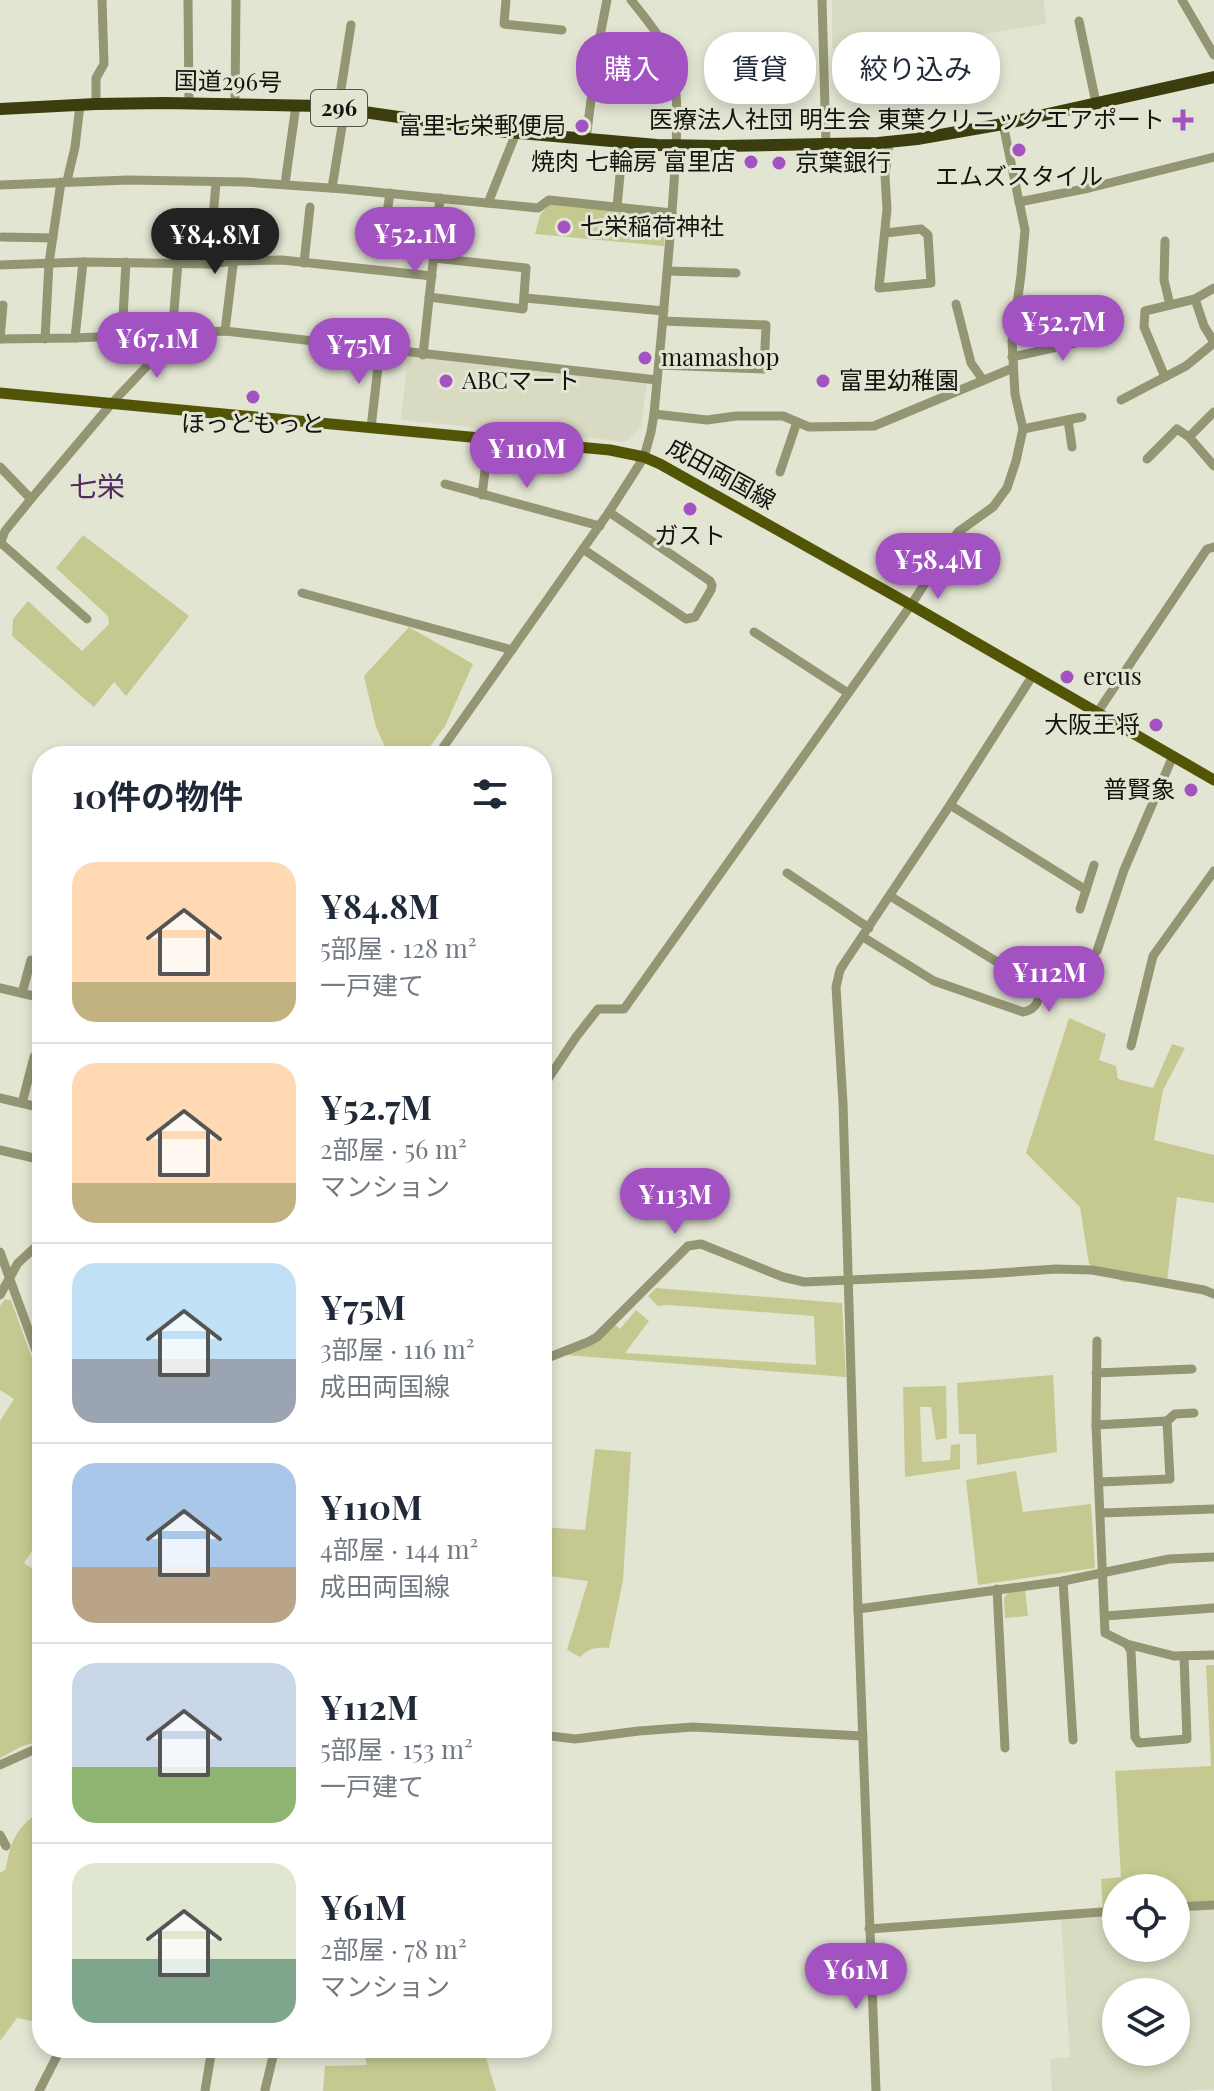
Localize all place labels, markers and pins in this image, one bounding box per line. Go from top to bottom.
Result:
place label: 医療法人社団 明生会 東葉クリニックエアポート [649,102,1165,134]
place label: 富里七栄郵便局 [398,108,566,140]
marker: 医療法人社団 明生会 東葉クリニックエアポート [1172,109,1194,131]
marker: 富里七栄郵便局 [573,117,591,135]
marker: エムズスタイル [1010,141,1028,159]
place label: 焼肉 七輪房 富里店 [531,144,735,176]
place label: 京葉銀行 [795,145,891,177]
marker: 焼肉 七輪房 富里店 [742,153,760,171]
marker: 京葉銀行 [770,154,788,172]
place label: エムズスタイル [935,159,1103,191]
pin: ¥52.1M [350,207,480,275]
pin: ¥84.8M [150,208,280,276]
place label: 七栄稲荷神社 [580,209,724,241]
marker: 七栄稲荷神社 [555,218,573,236]
pin: ¥52.7M [998,295,1128,363]
pin: ¥67.1M [92,312,222,380]
pin: ¥75M [312,318,406,386]
place label: mamashop [661,340,779,372]
marker: mamashop [636,349,654,367]
place label: ABCマート [461,363,580,395]
place label: 富里幼稚園 [839,363,959,395]
marker: ABCマート [437,372,455,390]
marker: 富里幼稚園 [814,372,832,390]
marker: ほっともっと [244,388,262,406]
place label: ほっともっと [181,406,325,438]
pin: ¥110M [471,422,583,490]
marker: ガスト [681,500,699,518]
place label: ガスト [654,518,726,550]
pin: ¥58.4M [873,533,1003,601]
place label: ercus [1083,659,1142,691]
marker: ercus [1058,668,1076,686]
place label: 大阪王将 [1044,707,1140,739]
marker: 大阪王将 [1147,716,1165,734]
place label: 普賢象 [1103,772,1175,804]
marker: 普賢象 [1182,781,1200,799]
pin: ¥112M [993,946,1105,1014]
pin: ¥113M [619,1168,731,1236]
pin: ¥61M [809,1943,903,2011]

